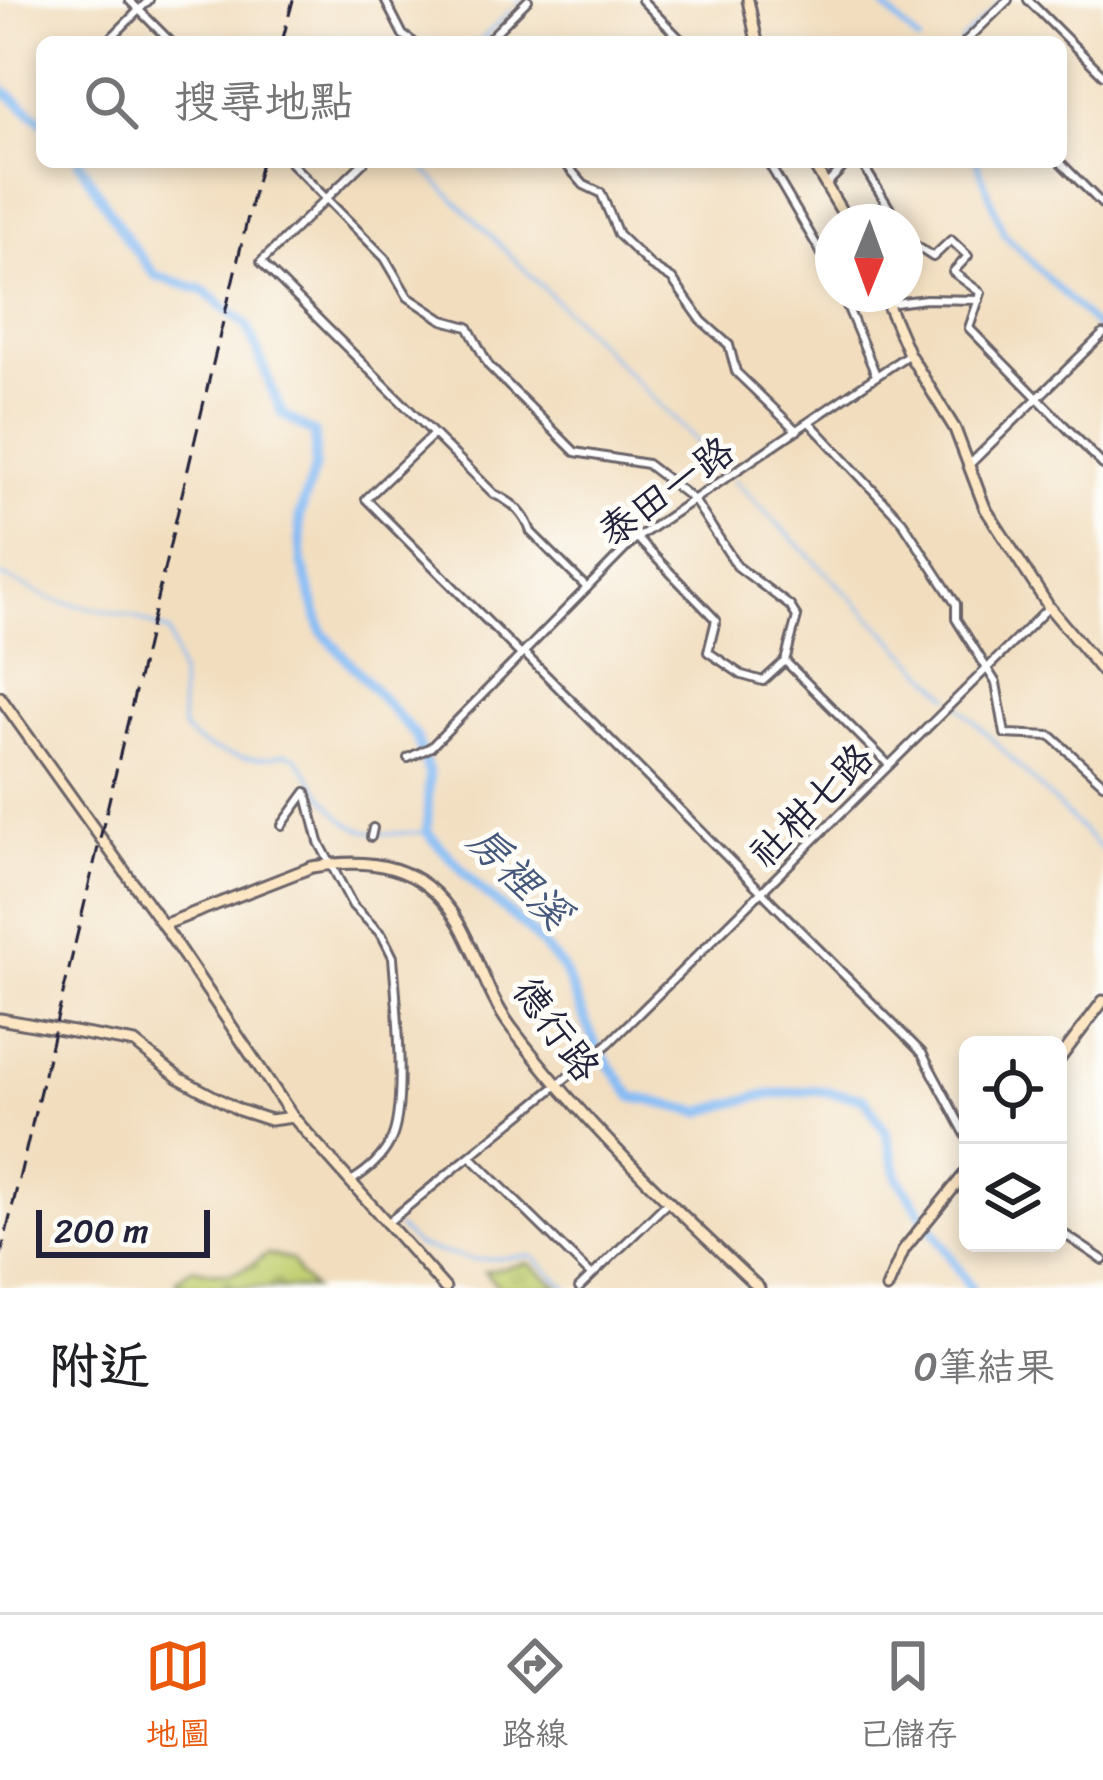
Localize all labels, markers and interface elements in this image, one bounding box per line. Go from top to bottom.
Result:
search box [36,36,1067,168]
text: 搜尋地點 [174,62,354,142]
icon: search [78,69,144,135]
north arrow [815,204,923,312]
street label: 泰田一路 [583,417,749,565]
street label: 社柑七路 [731,725,891,885]
water label: 房裡溪 [448,806,591,949]
street label: 德行路 [495,961,619,1097]
map controls [959,1036,1067,1252]
button: locate [959,1036,1067,1144]
button: layers [959,1144,1067,1252]
text: 200 m [54,1202,149,1260]
scale bar [36,1204,210,1257]
text: 附近 [48,1321,150,1411]
text: 0筆結果 [913,1332,1055,1401]
tab: 地圖 [145,1633,211,1763]
tab: 路線 [502,1633,568,1763]
tab: 已儲存 [859,1633,958,1763]

